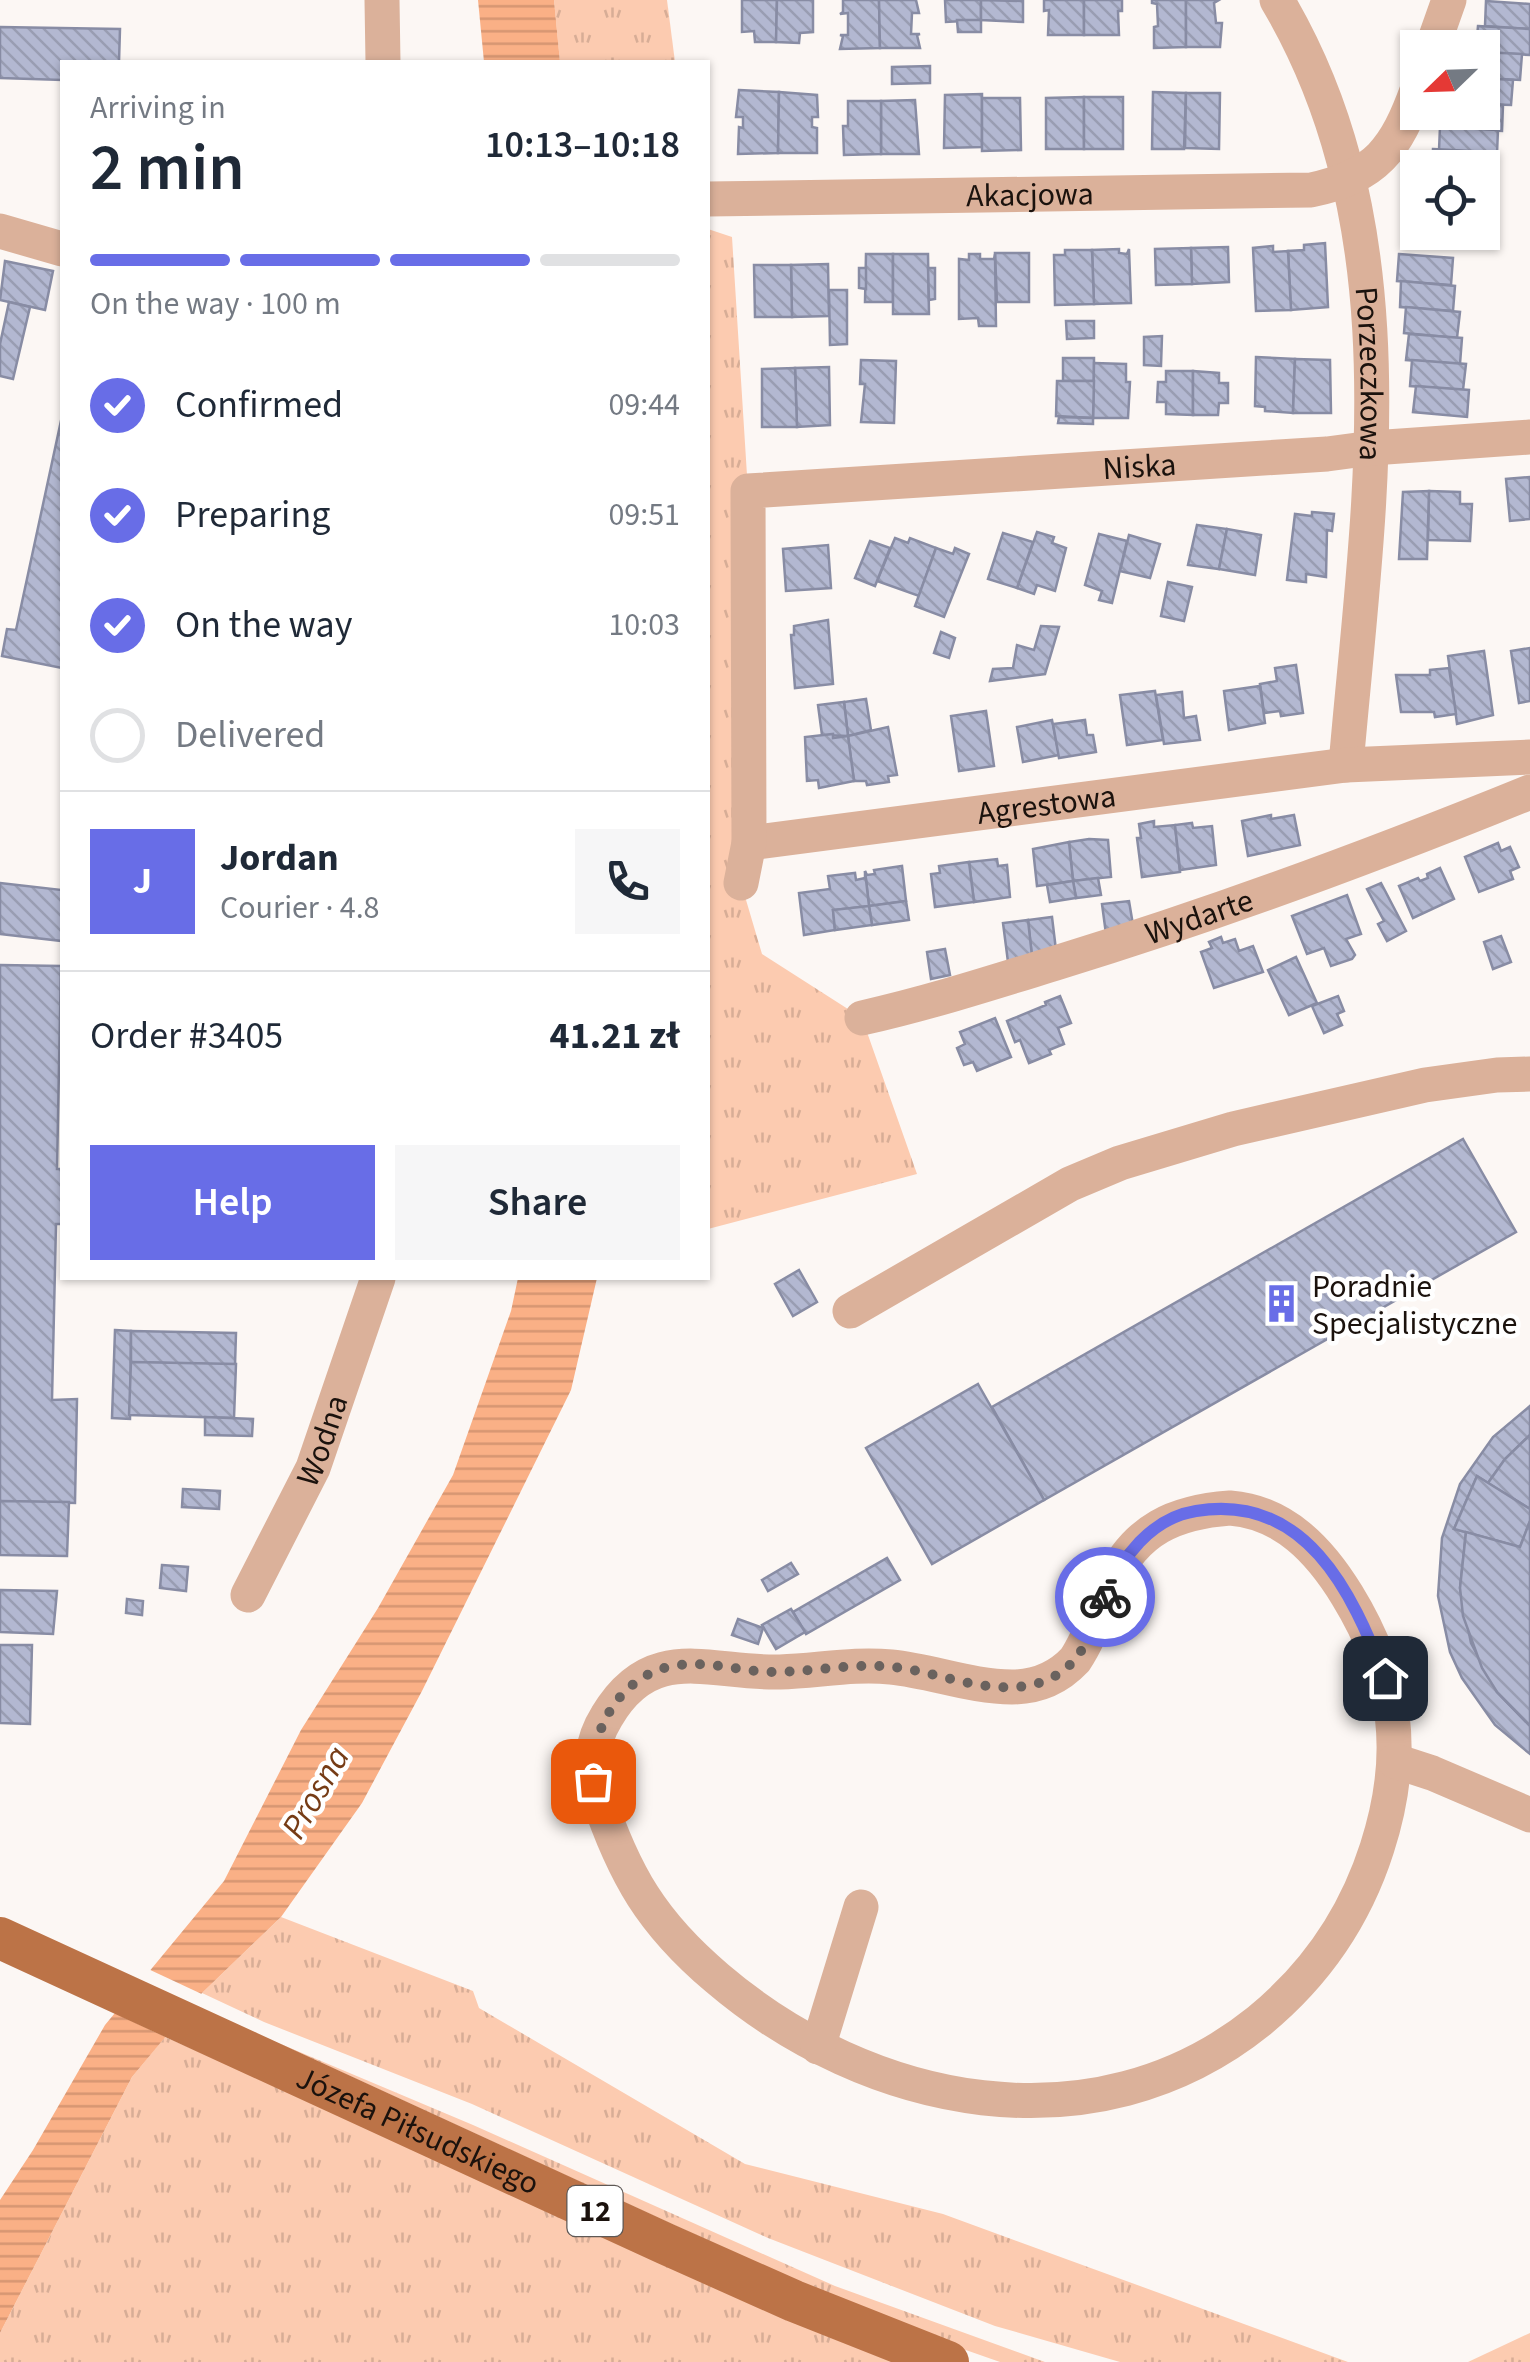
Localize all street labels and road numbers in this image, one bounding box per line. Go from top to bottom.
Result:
street label: Akacjowa [966,171,1094,219]
street label: Porzeczkowa [1342,285,1394,462]
street label: Niska [1101,442,1178,492]
street label: Agrestowa [974,773,1119,837]
street label: Wydarte [1139,878,1259,957]
street label: Wodna [285,1389,360,1495]
street label: Józefa Piłsudskiego [289,2055,547,2207]
road number: 12 [568,2186,622,2236]

